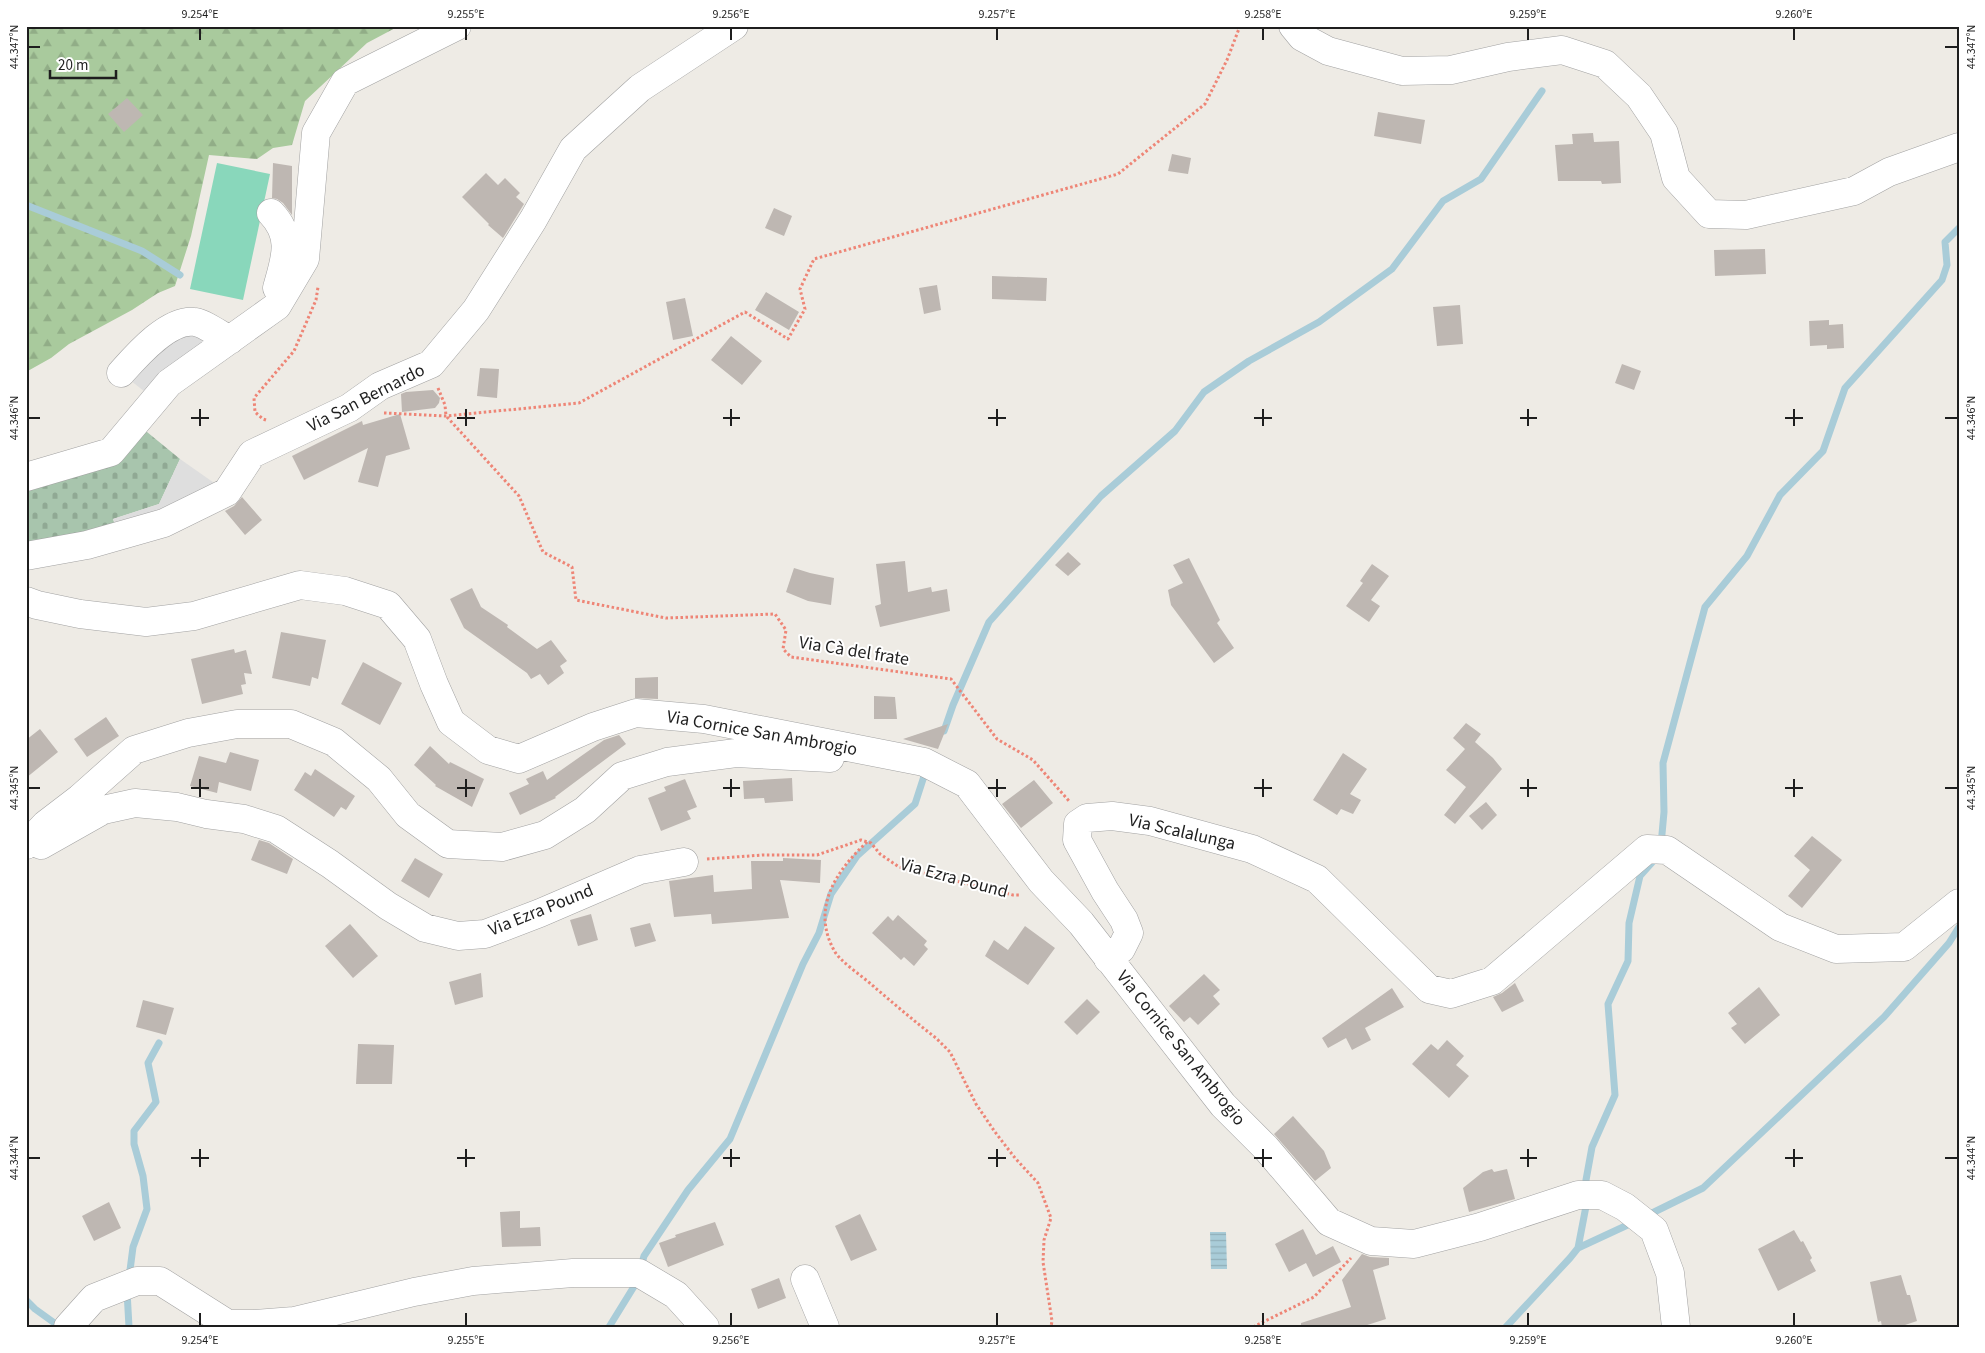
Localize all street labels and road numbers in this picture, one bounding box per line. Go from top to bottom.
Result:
street label: Via San Bernardo [303,358,429,438]
street label: Via Cà del frate [797,630,911,672]
street label: Via Cornice San Ambrogio [665,704,859,762]
street label: Via Scalalunga [1126,808,1238,856]
street label: Via Ezra Pound [897,852,1011,904]
street label: Via Ezra Pound [485,878,597,942]
street label: Via Cornice San Ambrogio [1111,965,1251,1131]

